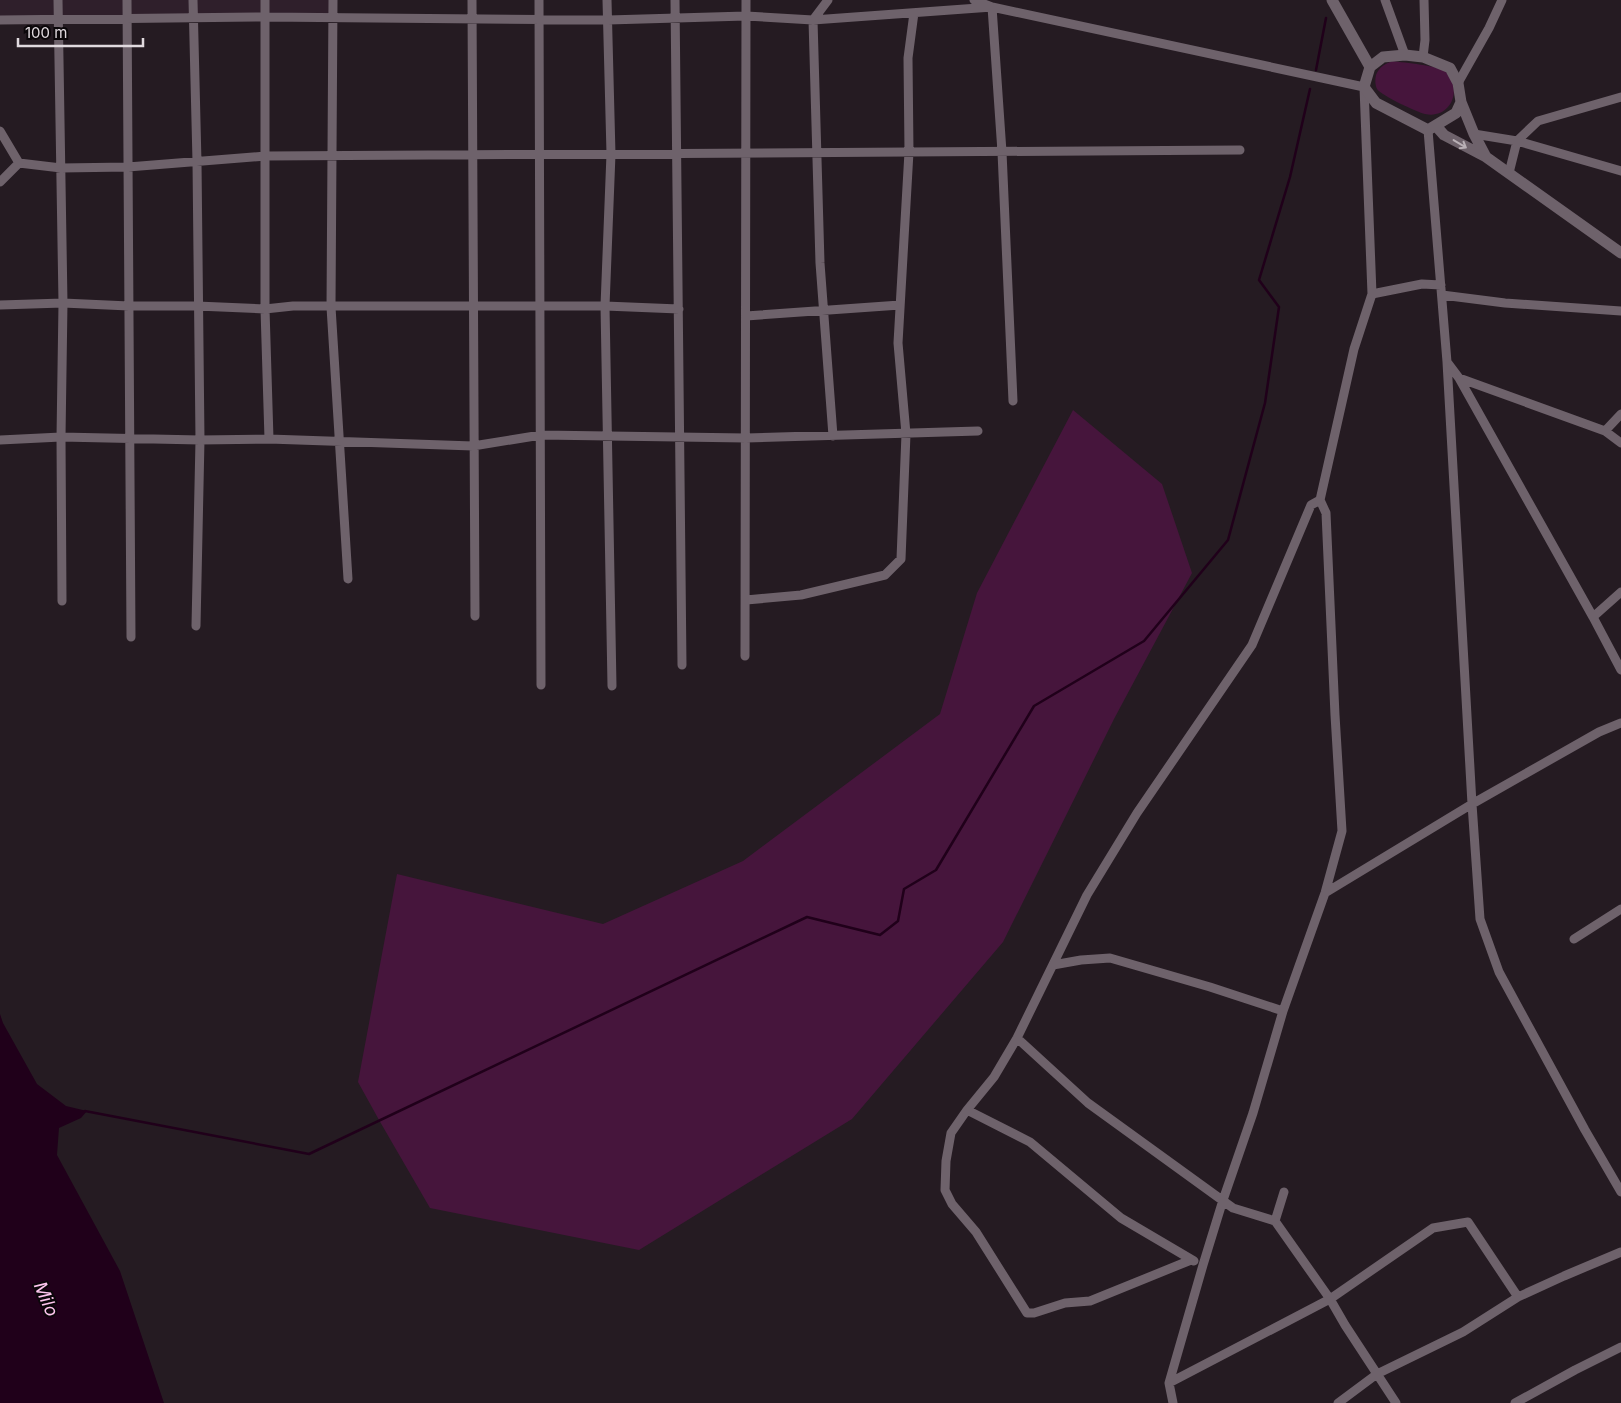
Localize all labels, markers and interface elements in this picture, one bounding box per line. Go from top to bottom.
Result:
scale bar [18,15,142,47]
text: 100 m [25,23,67,42]
one-way arrow [1452,139,1466,149]
water label: Milo [30,1278,63,1319]

